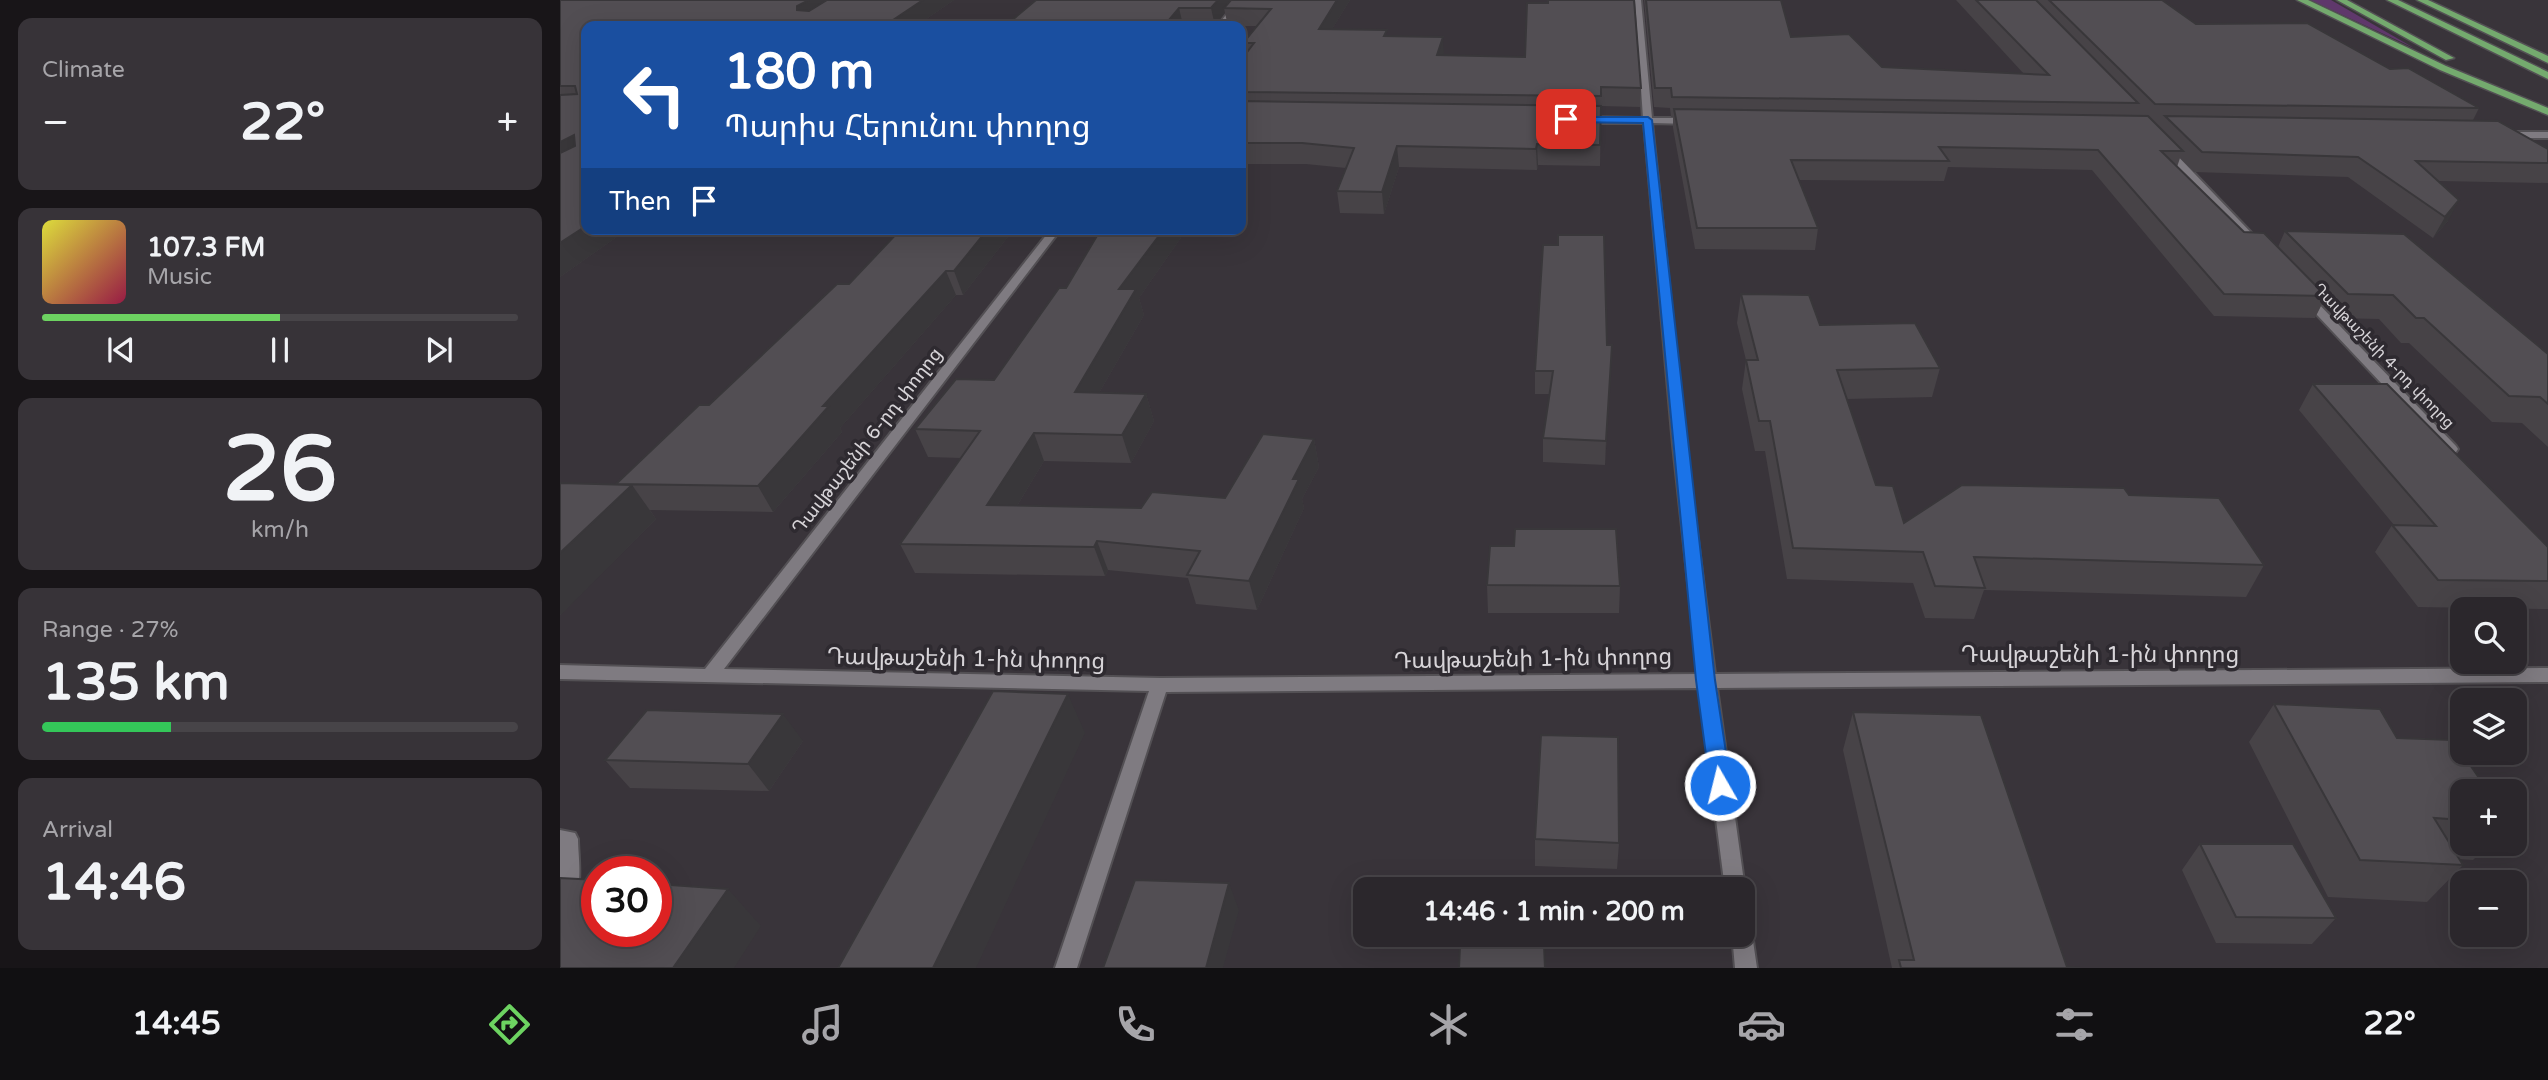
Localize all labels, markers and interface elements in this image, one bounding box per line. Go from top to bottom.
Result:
text: 180 m [724,43,874,102]
icon: left [609,49,700,140]
text: Climate [42,56,125,84]
pin [1536,89,1596,149]
text: 22° [240,91,325,154]
text: − [42,100,69,146]
text: + [497,100,518,146]
icon: arrive [1547,100,1585,138]
text: Պարիս Հերունու փողոց [724,108,1091,146]
icon: arrive [685,182,723,220]
text: Then [609,186,671,217]
text: 107.3 FM [147,232,265,263]
text: Music [147,263,212,291]
street label: Դավթաշենի 4-րդ փողոց [2309,279,2459,433]
icon: previous [102,331,140,369]
icon: pause [261,331,299,369]
icon: next [420,331,458,369]
street label: Դավթաշենի 6-րդ փողոց [787,343,947,539]
text: 26 [223,415,337,525]
text: km/h [251,516,309,544]
map controls [2450,597,2527,947]
button: search [2450,597,2527,674]
text: Range · 27% [42,616,178,644]
street label: Դավթաշենի 1-ին փողոց [1961,641,2239,669]
street label: Դավթաշենի 1-ին փողոց [827,643,1105,675]
street label: Դավթաշենի 1-ին փողոց [1394,643,1672,675]
text: 135 km [42,651,230,714]
button: layers [2450,688,2527,765]
position arrow [1683,748,1757,822]
button: + [2450,779,2527,856]
text: Arrival [42,816,113,844]
text: 14:46 [42,851,186,914]
speed limit sign: 30 [581,856,672,947]
button: − [2450,870,2527,947]
text: 14:46 · 1 min · 200 m [1423,896,1685,927]
icon: directions [485,1000,534,1049]
icon: music [798,1000,847,1049]
icon: phone [1111,1000,1160,1049]
icon: climate [1424,1000,1473,1049]
icon: car [1737,1000,1786,1049]
icon: filters [2050,1000,2099,1049]
text: 14:45 [132,1005,221,1043]
text: 22° [2364,1005,2416,1043]

